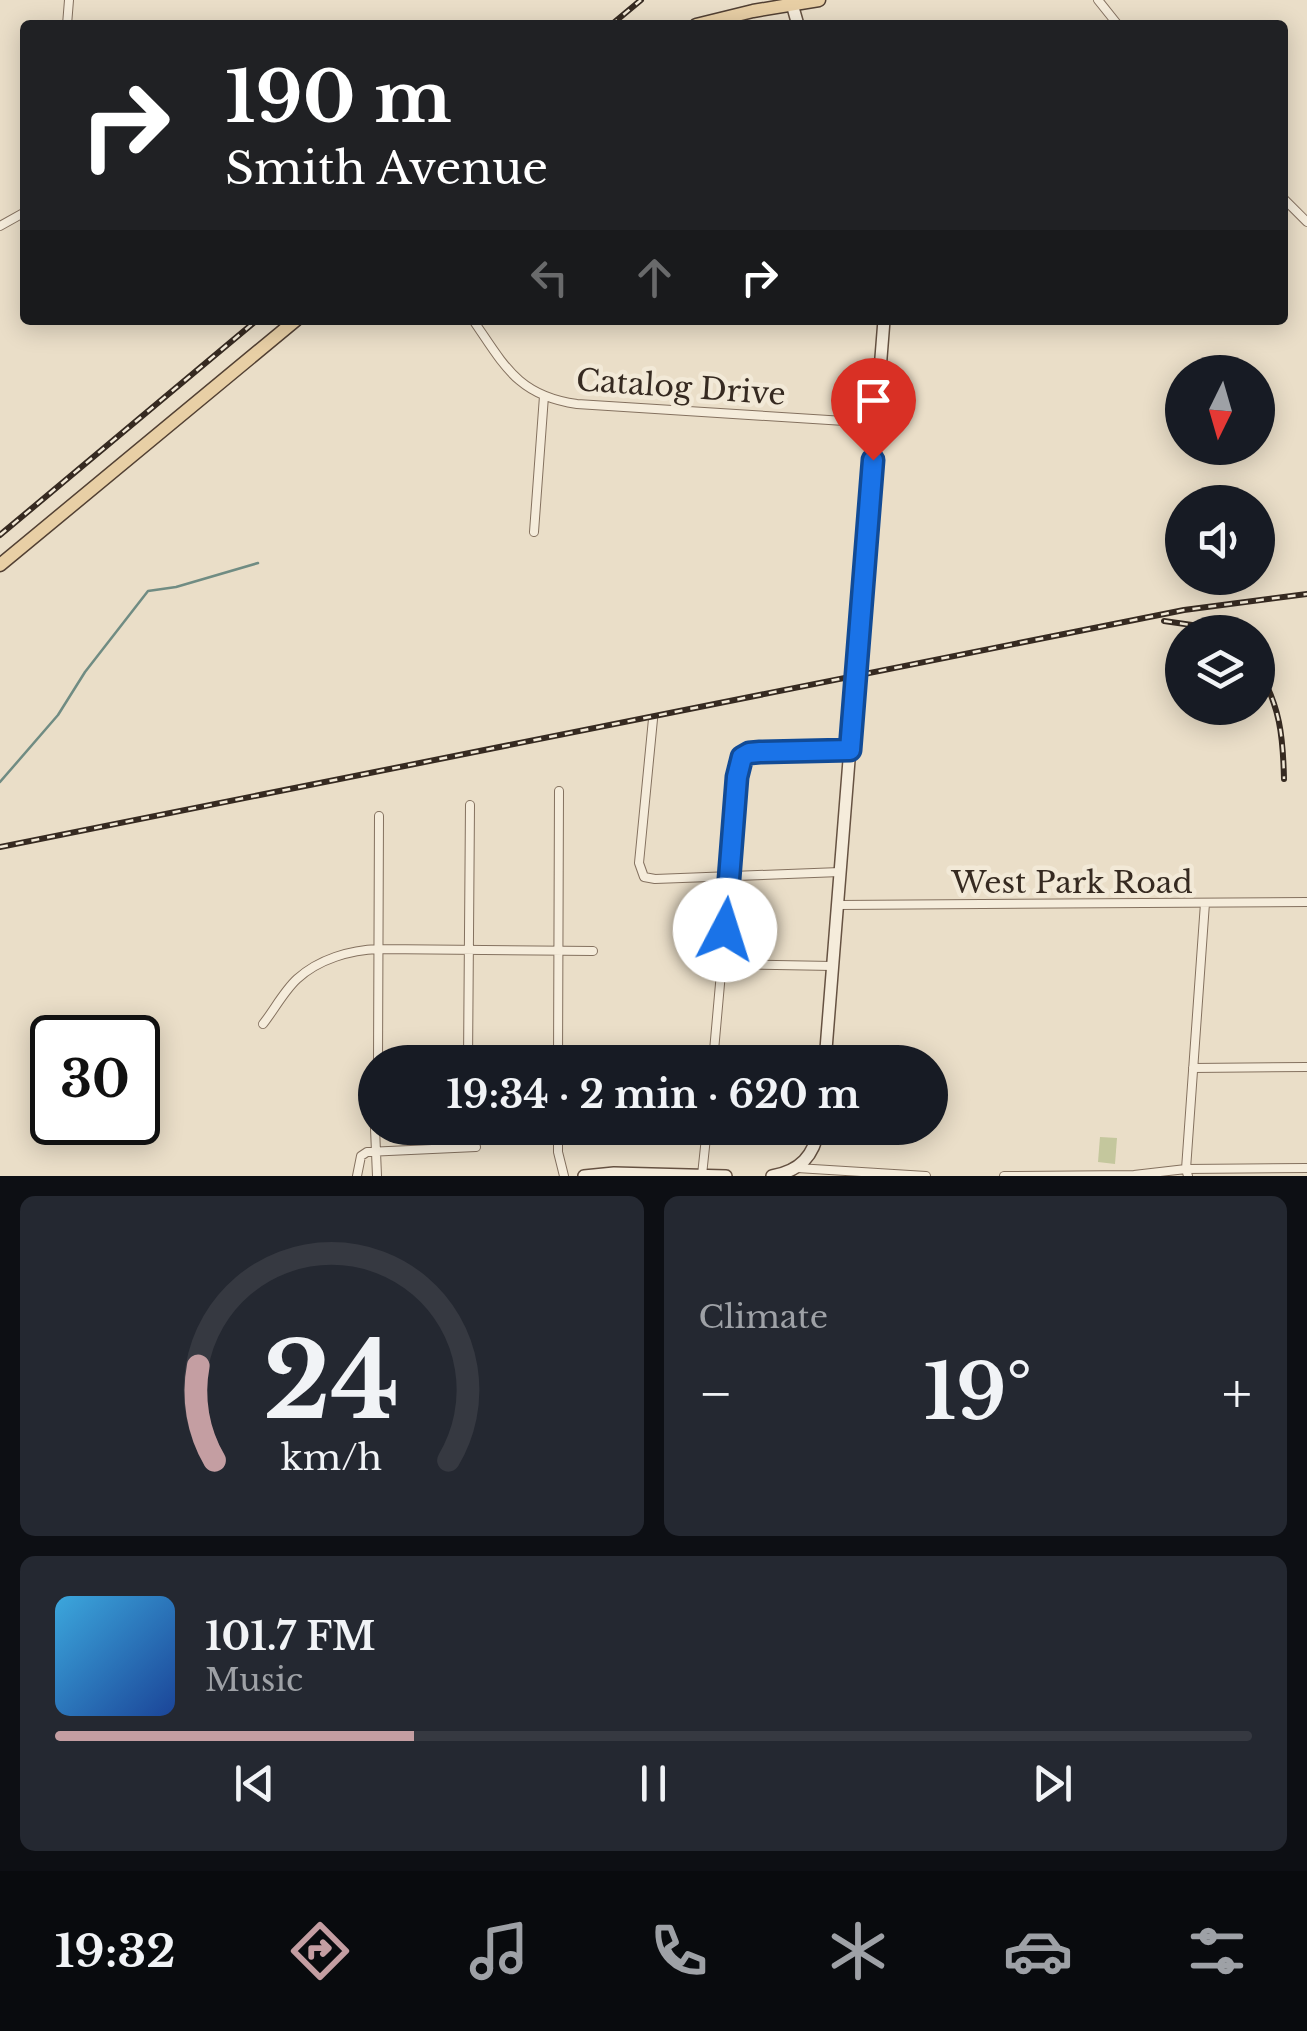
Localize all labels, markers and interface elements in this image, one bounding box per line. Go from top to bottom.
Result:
text: 190 m [225,54,452,141]
icon: right [60,60,190,190]
text: Smith Avenue [225,140,548,196]
icon: left [522,250,577,305]
icon: ahead [627,250,682,305]
icon: right [732,250,787,305]
north arrow [1165,355,1275,465]
map controls [1165,355,1275,725]
pin [831,358,916,461]
street label: Catalog Drive [575,361,787,413]
icon: arrive [846,373,901,428]
button: sound [1165,485,1275,595]
button: layers [1165,615,1275,725]
street label: West Park Road [950,864,1193,901]
position arrow [673,878,777,982]
speed limit sign: 30 [30,1015,160,1145]
text: 19:34 · 2 min · 620 m [446,1071,860,1118]
text: Climate [699,1297,828,1337]
text: 24 [263,1317,400,1446]
text: 19° [923,1346,1032,1439]
text: − [699,1360,733,1428]
text: + [1222,1360,1252,1428]
text: km/h [281,1435,382,1480]
text: 101.7 FM [205,1613,376,1660]
text: Music [205,1660,303,1700]
icon: previous [227,1756,282,1811]
icon: pause [626,1756,681,1811]
icon: next [1025,1756,1080,1811]
icon: directions [285,1916,355,1986]
icon: music [464,1916,534,1986]
icon: phone [644,1916,714,1986]
icon: climate [823,1916,893,1986]
icon: car [1003,1916,1073,1986]
icon: filters [1182,1916,1252,1986]
text: 19:32 [55,1923,175,1979]

